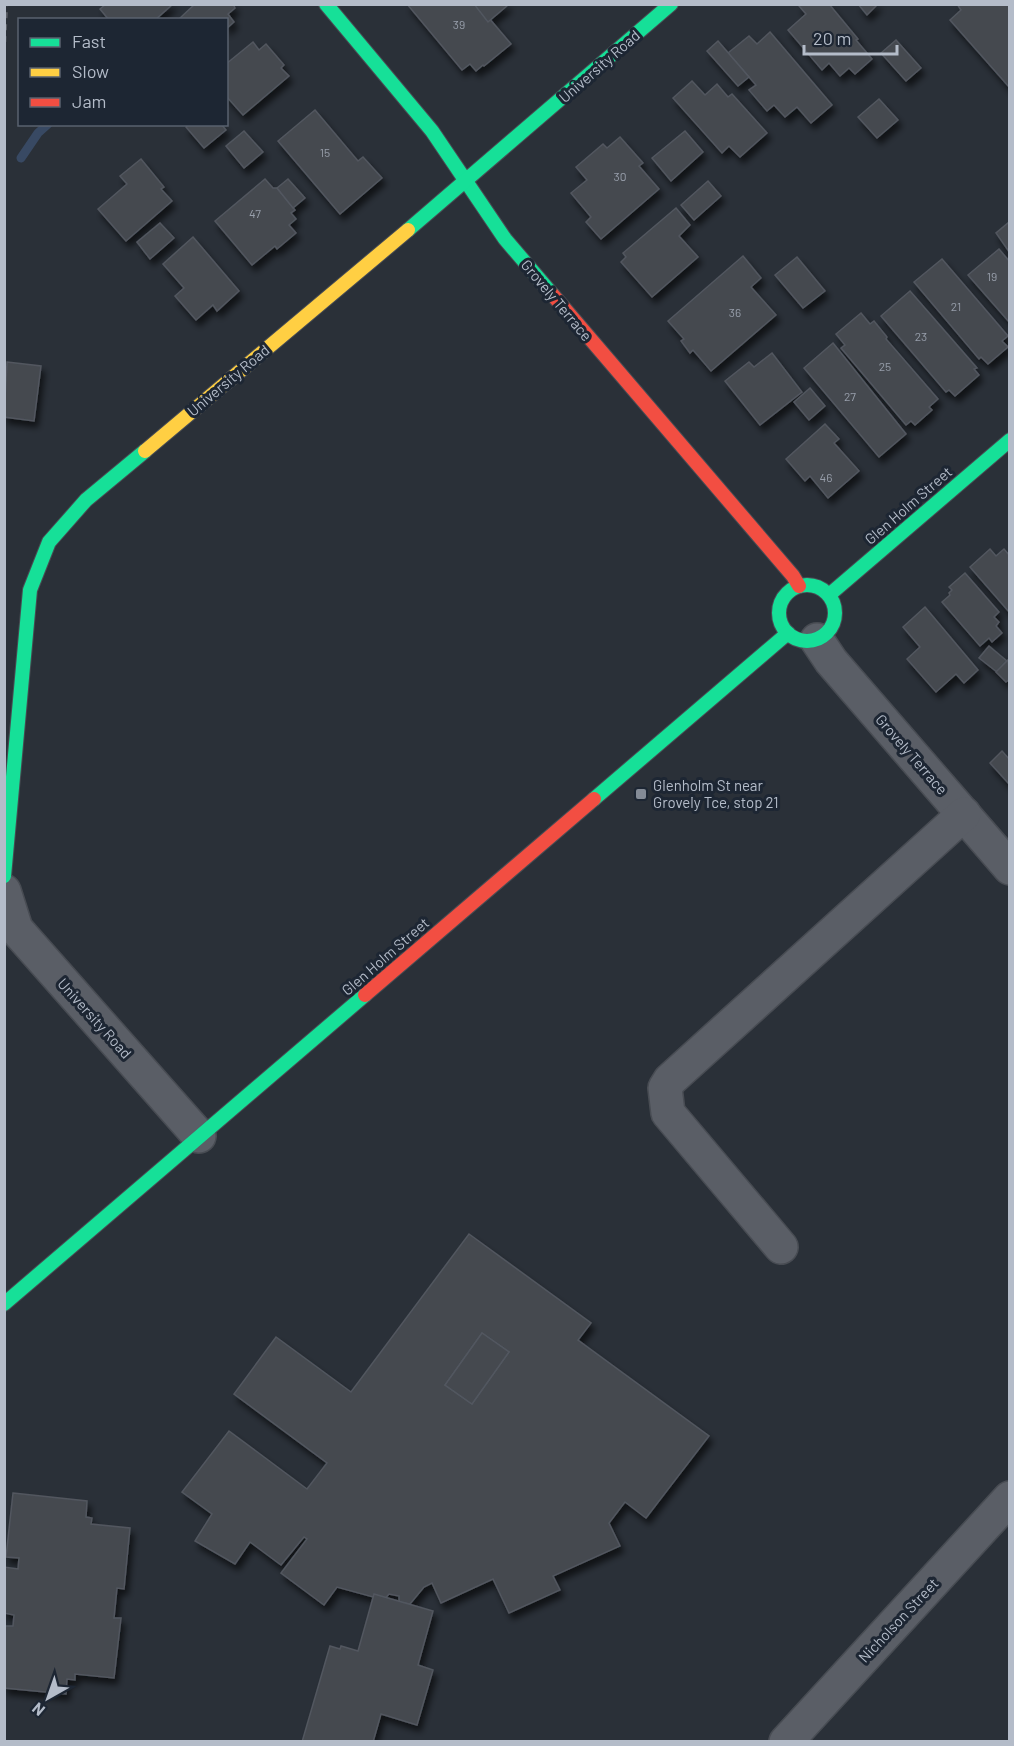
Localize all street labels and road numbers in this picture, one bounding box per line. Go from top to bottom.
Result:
street label: University Road [555,26,643,106]
street label: Grovely Terrace [518,256,596,344]
street label: University Road [183,340,273,420]
street label: Glen Holm Street [861,462,955,548]
street label: Grovely Terrace [872,710,952,798]
street label: Glen Holm Street [338,913,432,999]
street label: University Road [54,974,136,1062]
street label: Nicholson Street [854,1574,942,1666]

